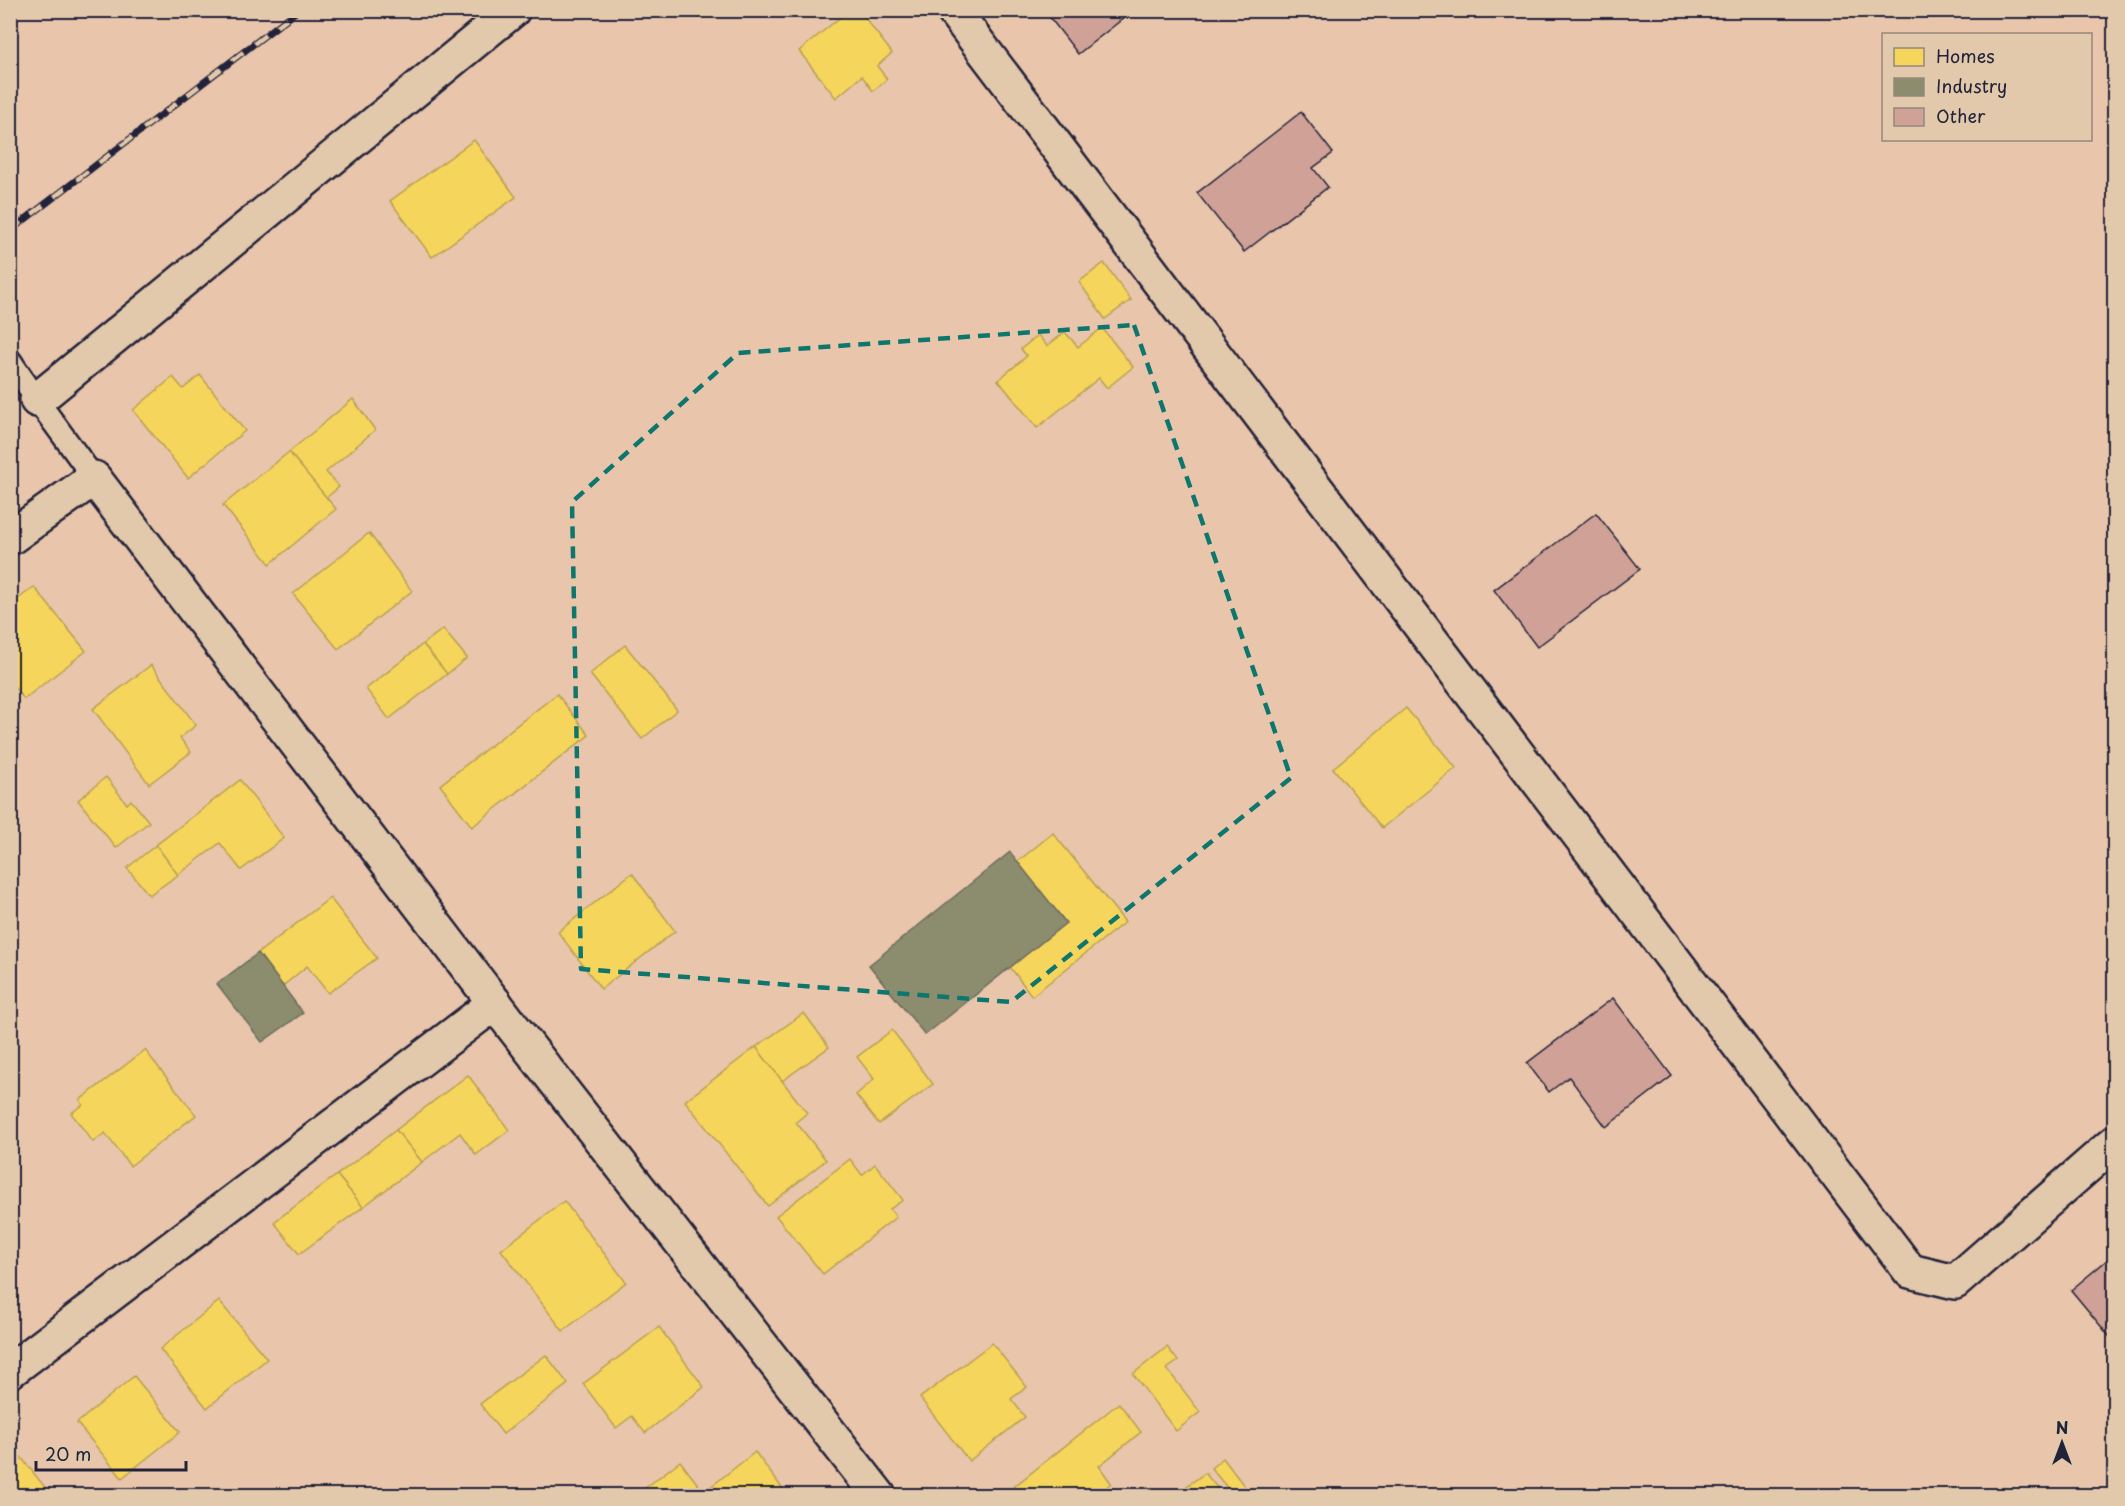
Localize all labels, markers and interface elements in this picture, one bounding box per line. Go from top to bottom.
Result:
legend [1882,33,2092,141]
text: Homes [1936,42,1994,69]
text: Industry [1936,72,2007,99]
text: Other [1936,102,1986,129]
north arrow [2032,1413,2092,1473]
text: N [2056,1415,2068,1439]
scale bar [36,1434,186,1472]
text: 20 m [45,1440,91,1467]

